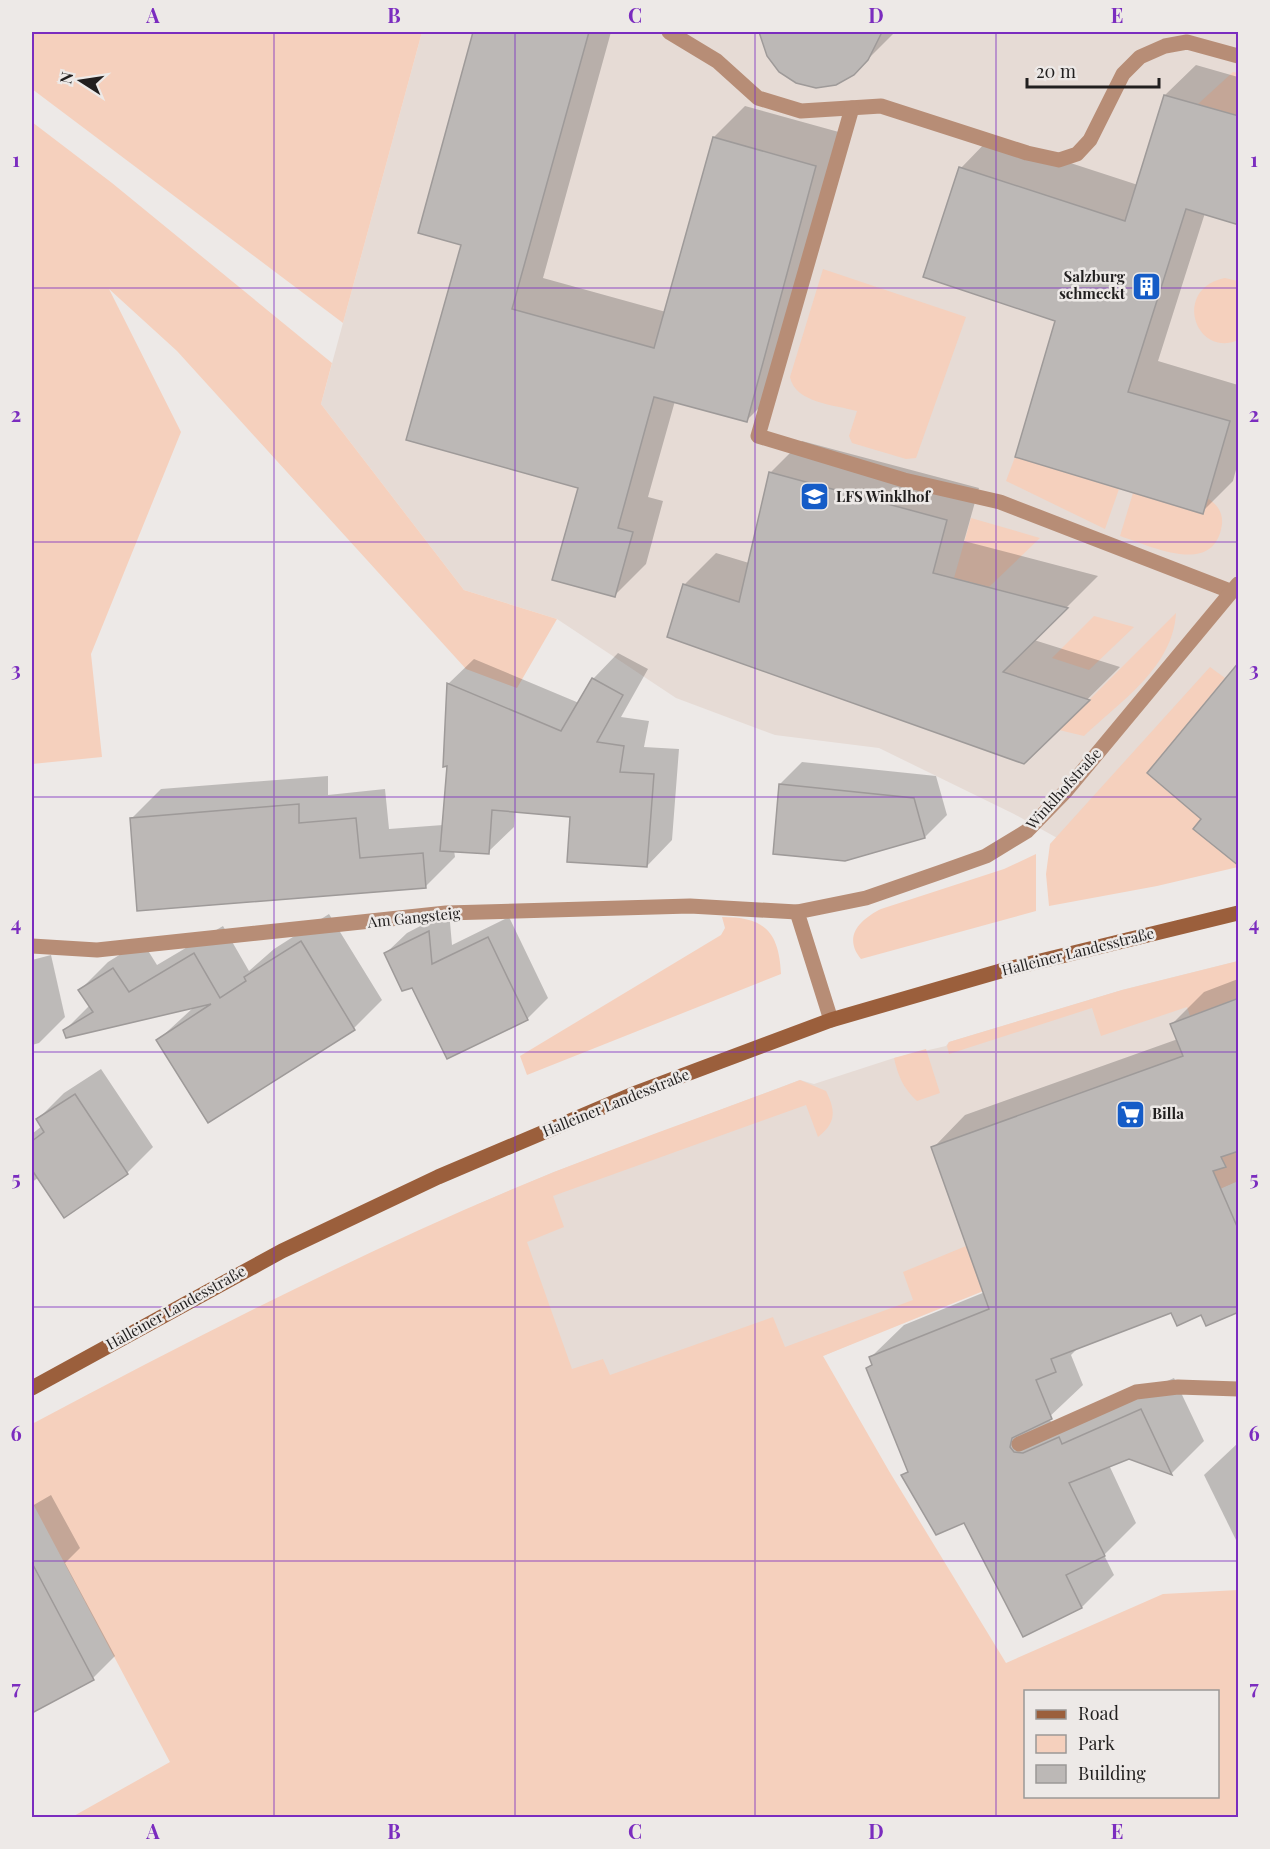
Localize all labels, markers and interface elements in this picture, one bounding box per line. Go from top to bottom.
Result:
text: A [145,1,160,28]
text: B [387,1,401,28]
text: C [628,1,642,28]
text: D [868,1,884,28]
text: E [1111,1,1123,28]
north arrow [51,51,111,111]
scale bar [1027,51,1159,89]
text: 20 m [1036,59,1076,83]
text: N [54,70,77,86]
text: 1 [12,145,20,172]
text: 1 [1250,145,1258,172]
place label: Salzburg schmeckt [1059,266,1126,303]
building icon: Salzburg schmeckt [1130,270,1162,302]
text: 2 [11,400,21,427]
text: 2 [1249,400,1259,427]
school or university icon: LFS Winklhof [799,481,831,513]
place label: LFS Winklhof [836,486,932,506]
text: 3 [11,655,21,682]
text: 3 [1249,655,1259,682]
street label: Winklhofstraße [1021,743,1105,834]
street label: Am Gangsteig [366,902,461,932]
text: 4 [11,909,21,936]
text: 4 [1249,909,1259,936]
street label: Halleiner Landesstraße [999,922,1156,980]
street label: Halleiner Landesstraße [539,1063,692,1141]
supermarket icon: Billa [1115,1098,1147,1130]
place label: Billa [1152,1103,1184,1123]
text: 5 [11,1164,21,1191]
text: 5 [1249,1164,1259,1191]
street label: Halleiner Landesstraße [102,1260,249,1354]
text: 6 [10,1419,22,1446]
text: 6 [1248,1419,1260,1446]
text: 7 [11,1673,21,1700]
text: 7 [1249,1673,1259,1700]
legend [1024,1690,1219,1798]
text: Road [1078,1701,1119,1725]
text: Park [1078,1731,1115,1755]
text: Building [1078,1761,1146,1785]
text: A [145,1817,160,1844]
text: B [387,1817,401,1844]
text: C [628,1817,642,1844]
text: D [868,1817,884,1844]
text: E [1111,1817,1123,1844]

